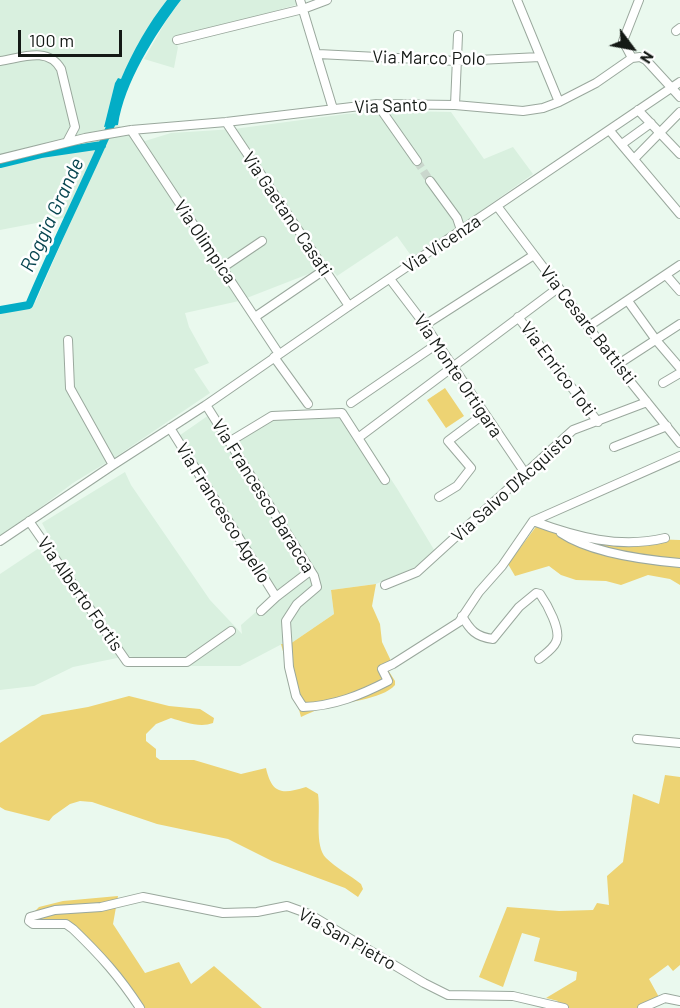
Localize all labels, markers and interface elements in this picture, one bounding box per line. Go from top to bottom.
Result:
scale bar [21,18,124,56]
north arrow [602,18,662,78]
text: 100 m [29,29,74,51]
street label: Via Marco Polo [372,46,486,70]
text: N [637,48,659,67]
street label: Via Santo [354,94,428,118]
street label: Via Gaetano Casati [237,148,337,280]
water label: Roggia Grande [15,154,89,276]
street label: Via Olimpica [169,196,241,288]
street label: Via Vicenza [399,210,485,278]
street label: Via Cesare Battisti [535,262,641,388]
street label: Via Monte Ortigara [409,310,507,442]
street label: Via Enrico Toti [516,318,600,420]
street label: Via Francesco Baracca [207,415,319,577]
street label: Via Salvo D'Acquisto [447,427,577,547]
street label: Via Francesco Agello [171,439,275,587]
street label: Via Alberto Fortis [32,533,128,655]
street label: Via San Pietro [294,903,400,975]

